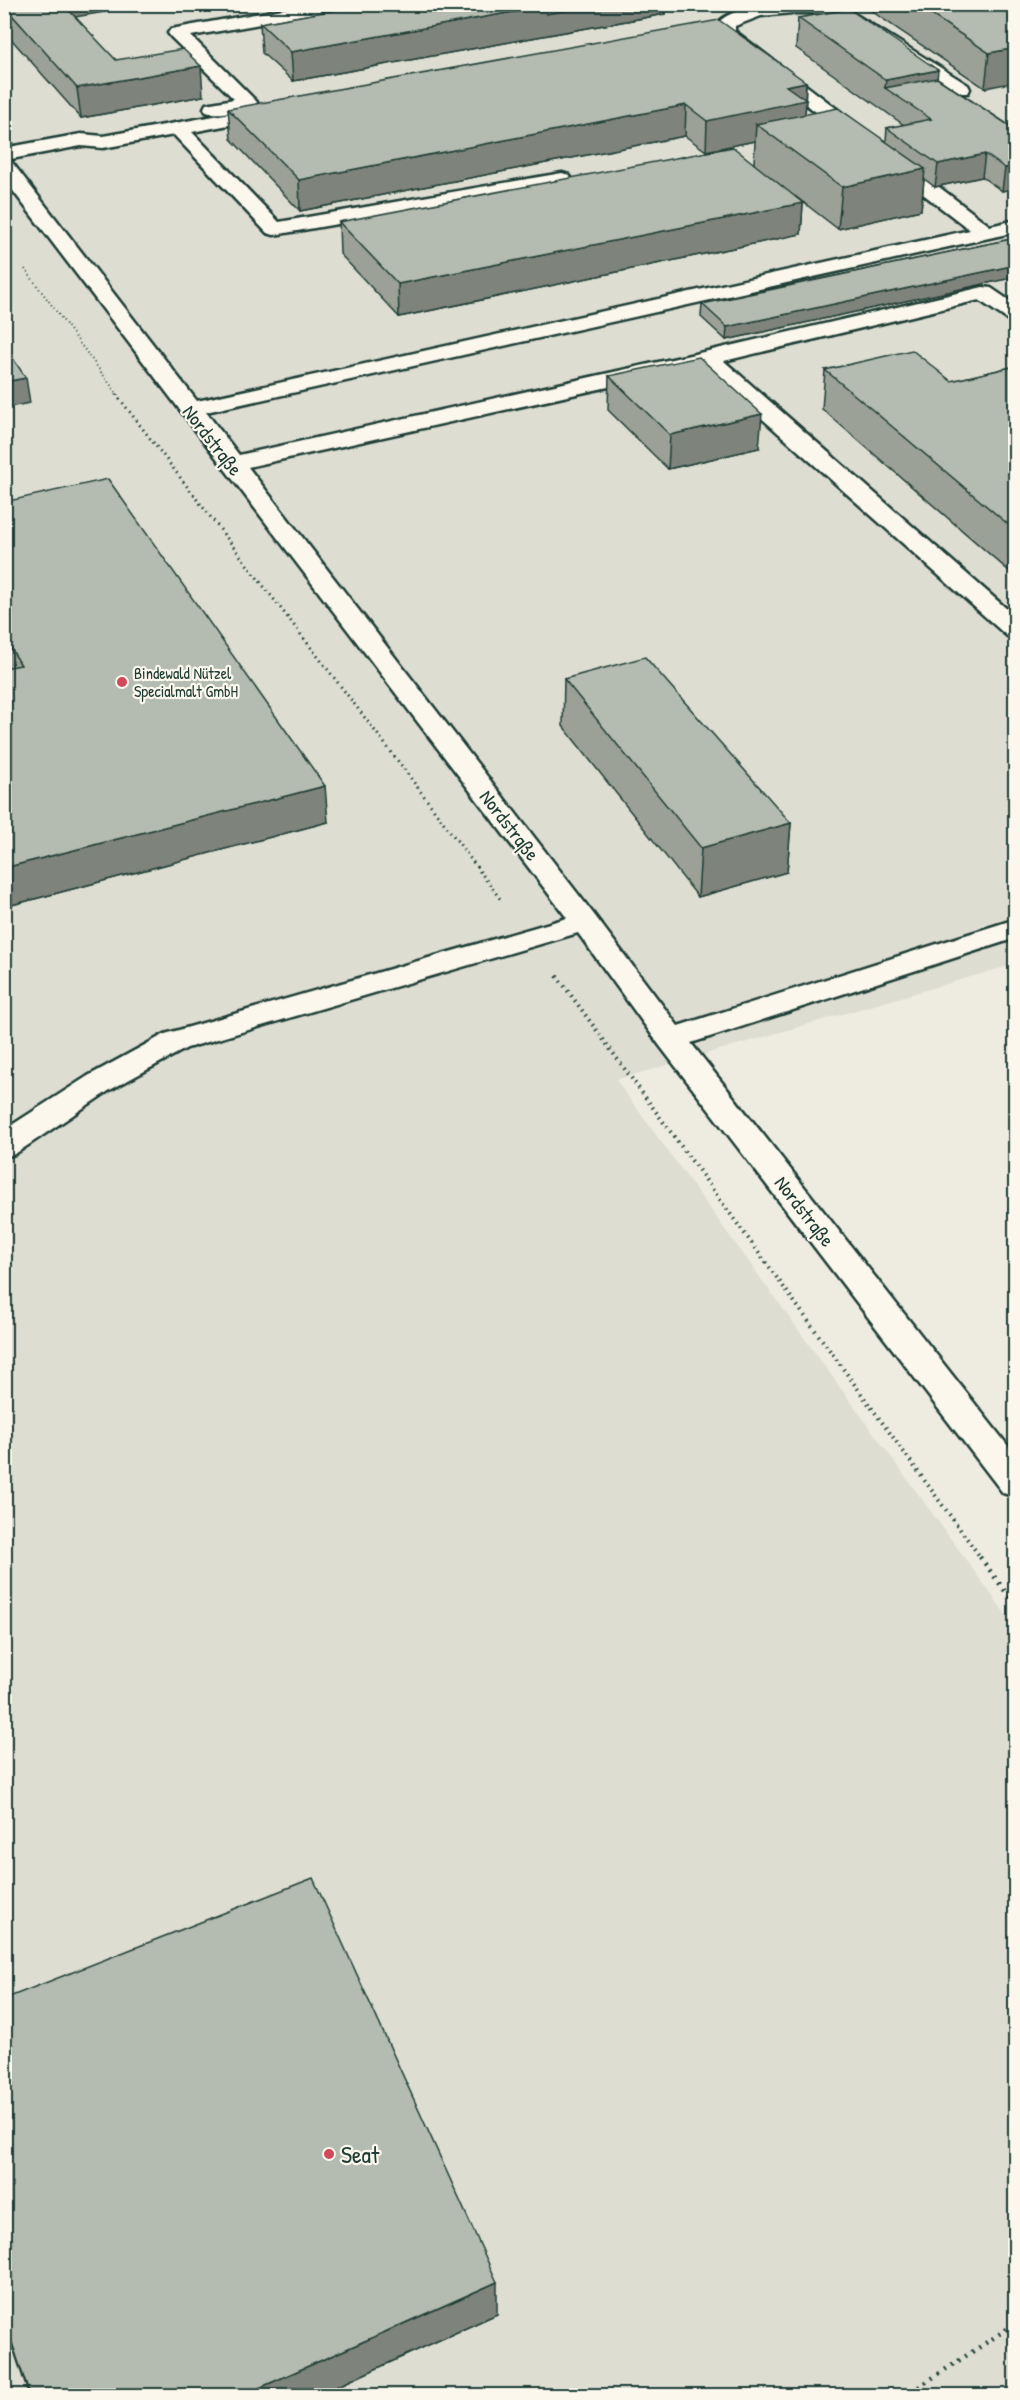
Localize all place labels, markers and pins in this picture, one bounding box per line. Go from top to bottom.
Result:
place label: Bindewald Nützel Specialmalt GmbH [134,662,238,702]
marker: Bindewald Nützel Specialmalt GmbH [115,675,129,689]
place label: Seat [341,2138,380,2170]
marker: Seat [322,2147,336,2161]

